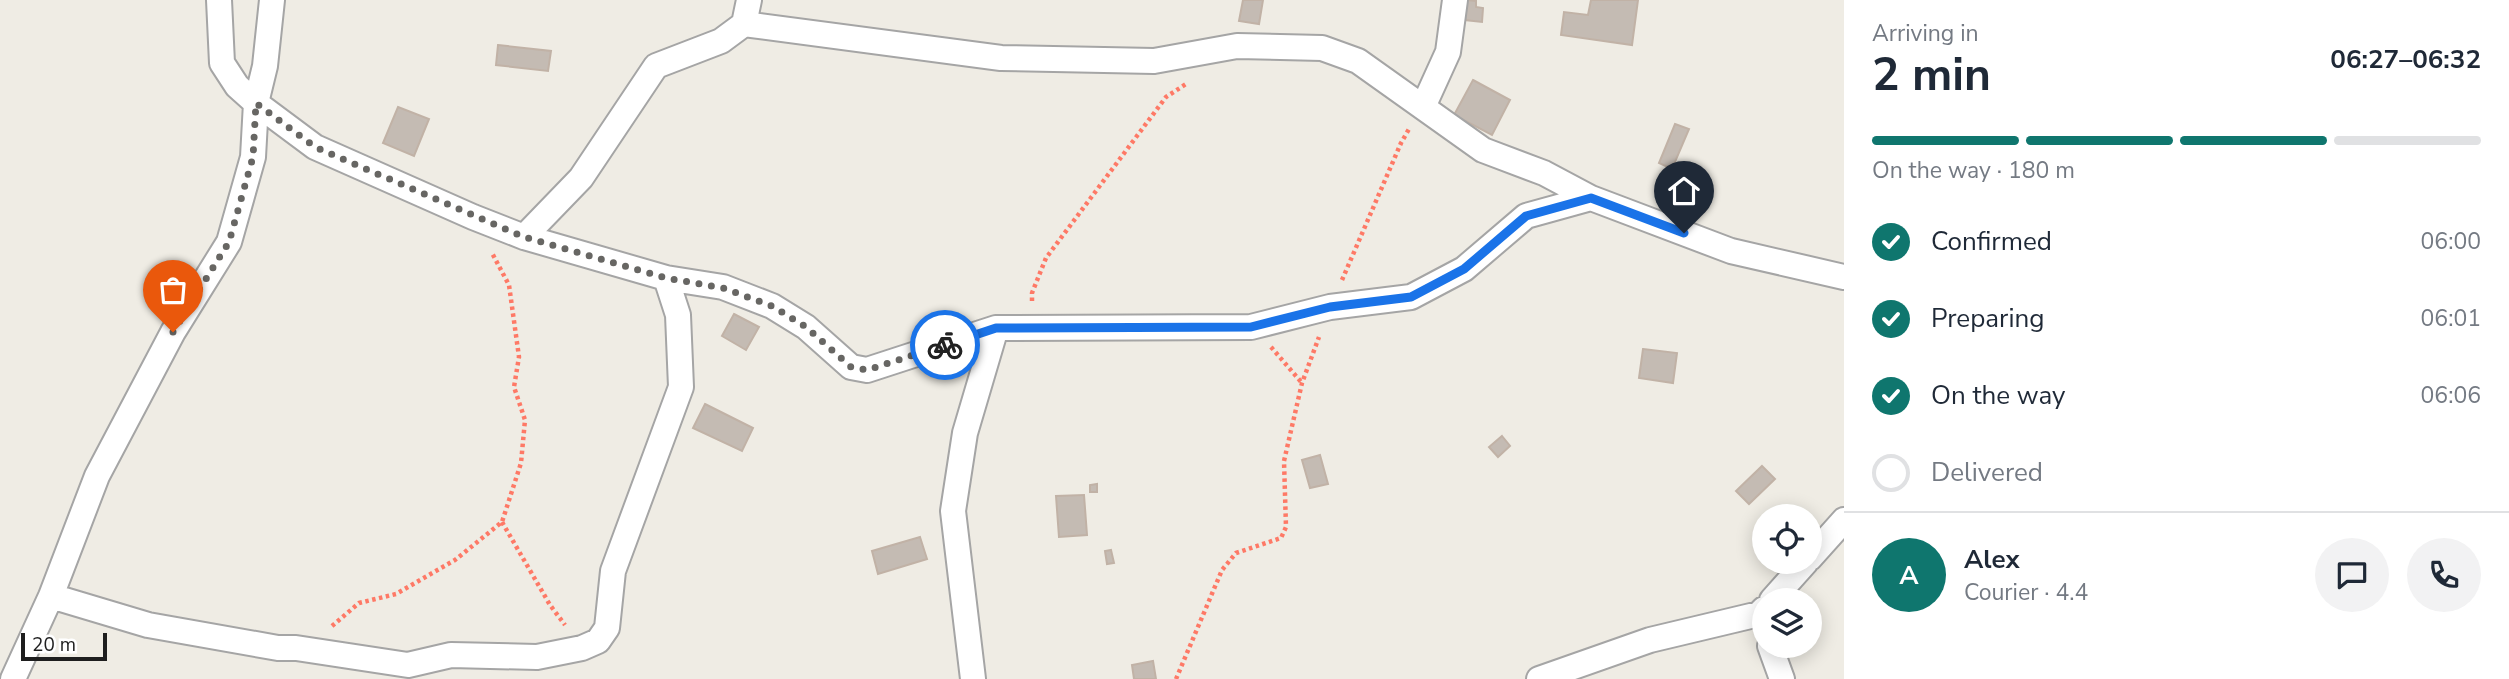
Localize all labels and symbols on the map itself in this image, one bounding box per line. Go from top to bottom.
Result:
pin [1654,161,1714,233]
pin [143,260,203,332]
courier [910,310,980,380]
scale bar [21,630,107,662]

